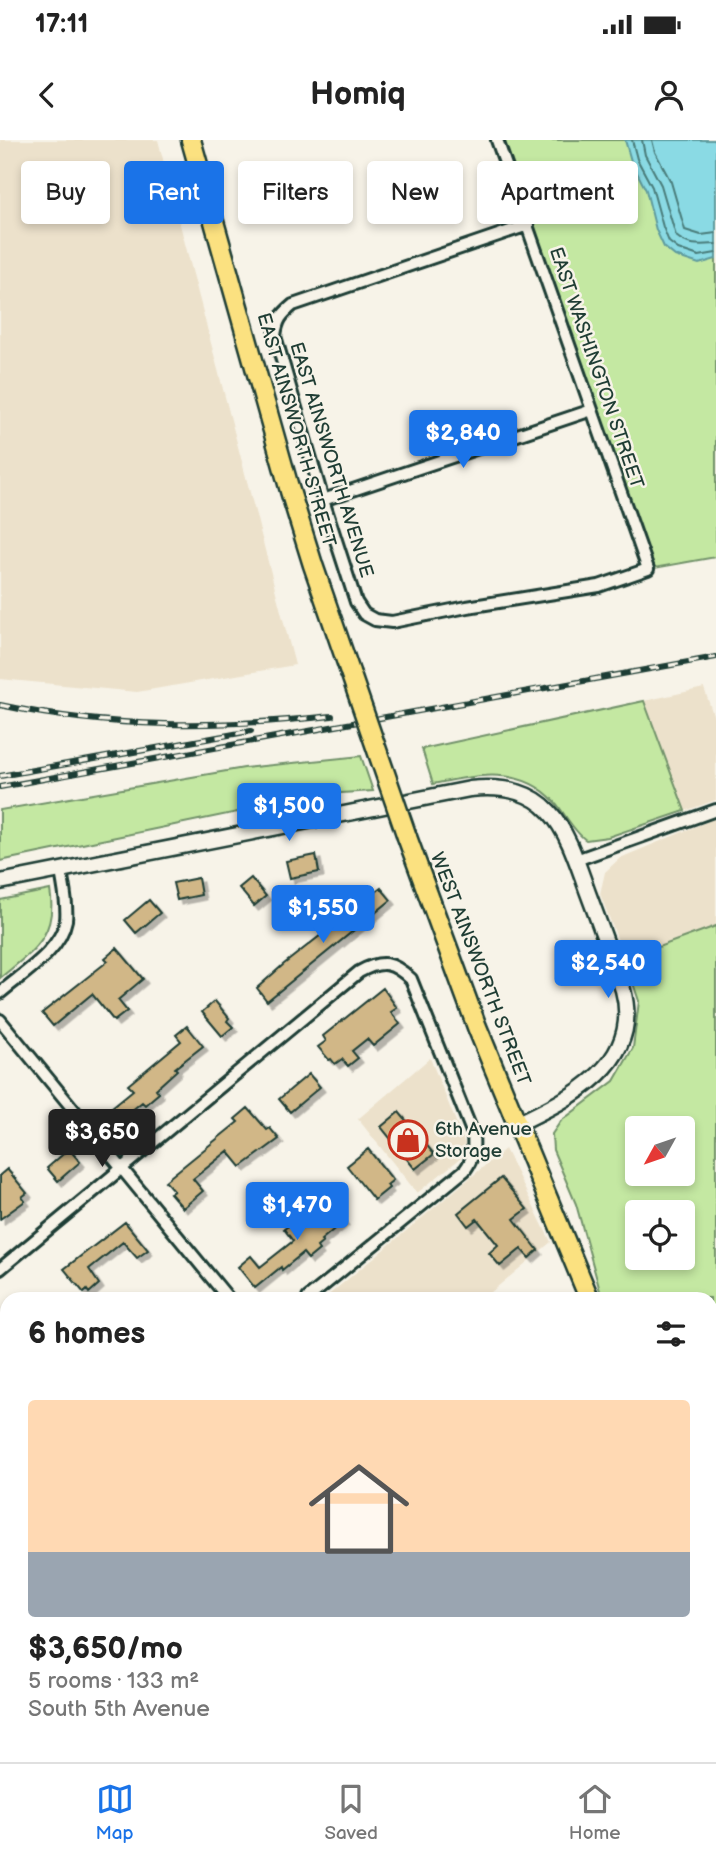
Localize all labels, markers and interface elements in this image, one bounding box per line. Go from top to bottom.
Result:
text: 17:11 [35,9,88,40]
text: Homiq [310,75,406,114]
icon: back [28,76,66,114]
icon: person [650,76,688,114]
chip: Buy [21,161,110,224]
chip: Rent [124,161,224,224]
chip: Filters [238,161,353,224]
chip: New [367,161,463,224]
chip: Apartment [477,161,638,224]
street label: EAST WASHINGTON STREET [544,244,648,492]
street label: EAST AINSWORTH STREET [252,310,341,550]
street label: EAST AINSWORTH AVENUE [284,339,378,581]
pin: $2,840 [406,410,520,470]
text: $2,840 [425,419,501,447]
pin: $1,500 [232,784,346,843]
text: $1,500 [253,792,325,820]
street label: WEST AINSWORTH STREET [425,849,535,1089]
pin: $1,550 [266,886,380,945]
text: $1,550 [288,894,358,922]
pin: $2,540 [551,940,665,1000]
text: $2,540 [570,949,646,977]
pin: $3,650 [45,1110,159,1169]
north arrow [625,1116,695,1186]
map controls [625,1116,695,1270]
text: $3,650 [64,1118,140,1146]
place label: 6th Avenue Storage [435,1118,532,1163]
shop icon: 6th Avenue Storage [387,1119,429,1161]
pin: $1,470 [240,1182,354,1242]
text: $1,470 [262,1191,332,1219]
button: locate [625,1200,695,1270]
icon: filters [652,1315,690,1353]
text: 6 homes [28,1316,145,1352]
icon: home [296,1446,422,1572]
text: $3,650/mo [28,1631,183,1667]
text: 5 rooms · 133 m² [28,1667,199,1695]
text: South 5th Avenue [28,1695,210,1723]
tab: Map [95,1780,134,1845]
tab: Saved [325,1780,378,1845]
tab: Home [569,1780,621,1845]

